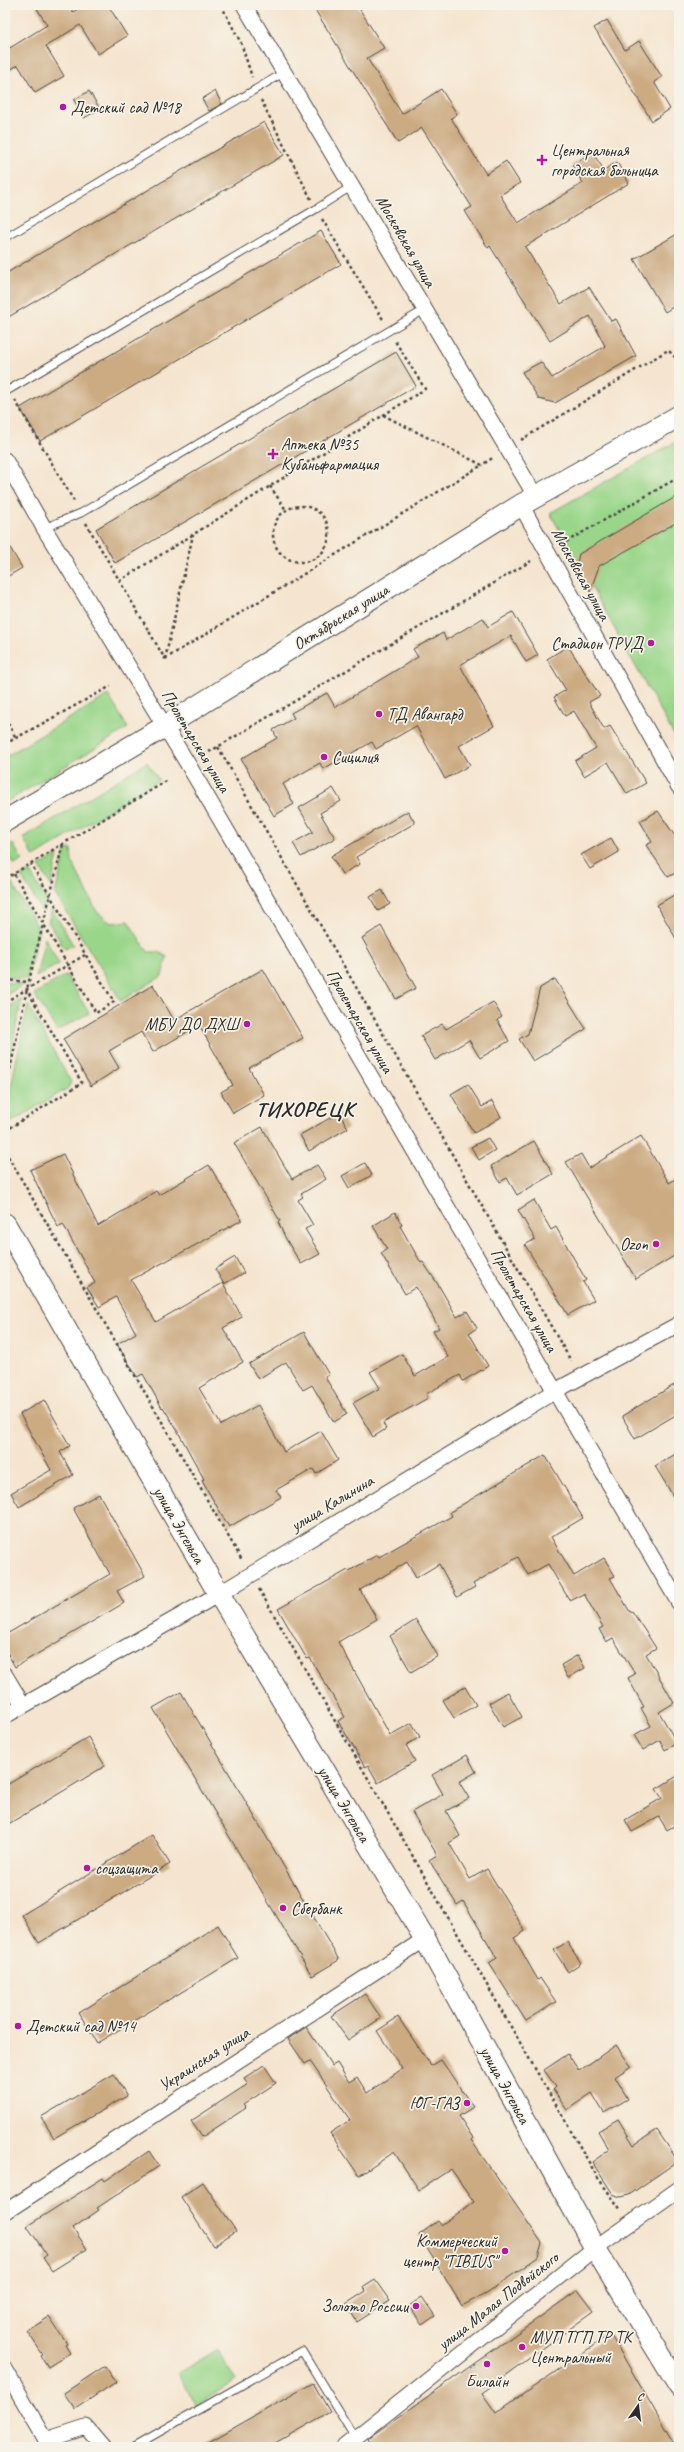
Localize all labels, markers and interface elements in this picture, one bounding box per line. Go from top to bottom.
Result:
place label: Детский сад №18 [71,97,183,118]
marker: Детский сад №18 [58,102,68,112]
place label: Центральная городская больница [551,140,659,181]
marker: Центральная городская больница [536,154,548,166]
street label: Московская улица [371,191,442,292]
place label: Аптека №35 Кубаньфармация [281,434,379,475]
marker: Аптека №35 Кубаньфармация [268,449,278,459]
street label: Московская улица [547,524,616,625]
street label: Октябрьская улица [289,578,394,655]
place label: Стадион ТРУД [551,633,644,654]
marker: Стадион ТРУД [646,638,656,648]
street label: Пролетарская улица [157,686,236,797]
place label: ТД Авангард [387,704,464,725]
marker: ТД Авангард [374,709,384,719]
place label: Сицилия [332,747,379,768]
marker: Сицилия [319,752,329,762]
street label: Пролетарская улица [322,965,399,1078]
place label: МБУ ДО ДХШ [145,1014,241,1035]
marker: МБУ ДО ДХШ [242,1019,252,1029]
district label: ТИХОРЕЦК [256,1096,358,1122]
place label: Ozon [620,1234,648,1255]
marker: Ozon [651,1239,661,1249]
street label: Пролетарская улица [486,1244,563,1357]
street label: улица Калинина [286,1469,379,1536]
street label: улица Энгельса [148,1482,210,1568]
street label: улица Энгельса [312,1761,376,1847]
place label: соцзащита [95,1858,159,1879]
marker: соцзащита [82,1863,92,1873]
place label: Сбербанк [291,1898,343,1919]
marker: Сбербанк [278,1903,288,1913]
place label: Детский сад №14 [26,2016,138,2037]
marker: Детский сад №14 [13,2021,23,2031]
street label: Украинская улица [155,2021,254,2096]
street label: улица Энгельса [475,2042,535,2128]
place label: ЮГ-ГАЗ [410,2093,461,2114]
marker: ЮГ-ГАЗ [462,2098,472,2108]
place label: Коммерческий центр "TIBIUS" [403,2231,501,2272]
street label: улица Малая Подвойского [433,2246,564,2355]
marker: Коммерческий центр "TIBIUS" [500,2246,510,2256]
place label: Золото России [321,2296,410,2317]
marker: Золото России [411,2301,421,2311]
place label: МУП ТГП ТР ТК Центральный [530,2327,634,2368]
marker: МУП ТГП ТР ТК Центральный [517,2342,527,2352]
marker: Билайн [482,2359,492,2369]
place label: Билайн [466,2371,509,2392]
north arrow [618,2386,658,2426]
text: С [636,2389,646,2404]

